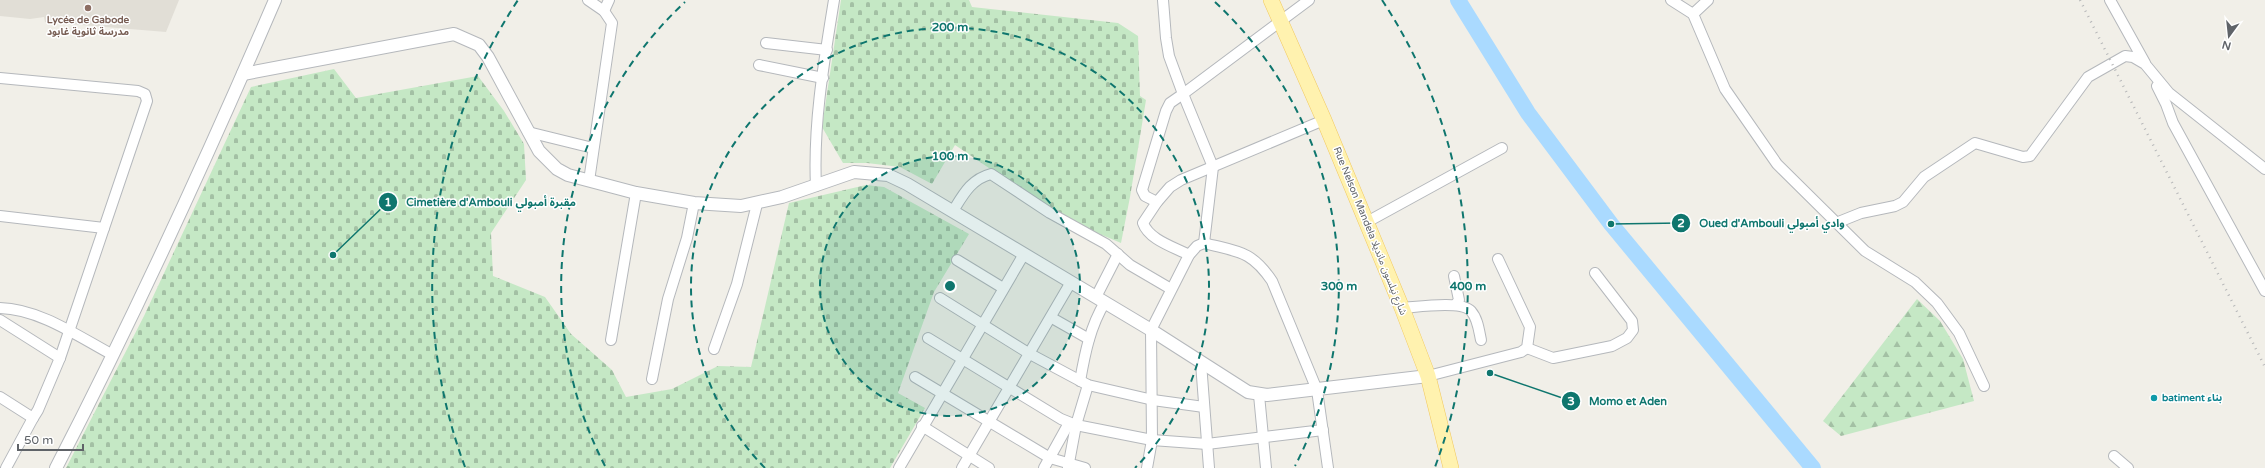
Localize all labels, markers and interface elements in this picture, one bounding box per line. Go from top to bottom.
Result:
marker: Lycée de Gabode مدرسة ثانوية غابود [83,3,93,13]
place label: Lycée de Gabode مدرسة ثانوية غابود [47,14,130,38]
north arrow [2209,16,2249,56]
text: 200 m [932,20,968,34]
text: N [2221,38,2232,53]
street label: Rue Nelson Mandela شارع نيلسون مانديلا [1330,145,1409,317]
text: 100 m [932,149,968,163]
callout: Cimetière d'Ambouli مقبرة أمبولي [378,190,584,213]
text: 1 [384,195,392,209]
text: Cimetière d'Ambouli مقبرة أمبولي [406,195,576,212]
callout: Oued d'Ambouli وادي أمبولي [1671,211,1853,234]
text: 2 [1677,216,1685,230]
text: Oued d'Ambouli وادي أمبولي [1699,216,1845,233]
centre of rings [943,279,957,293]
text: 300 m [1321,279,1357,293]
text: 400 m [1450,279,1486,293]
callout: Momo et Aden [1561,389,1675,412]
place label: batiment بناء [2162,392,2222,404]
marker: batiment بناء [2149,393,2159,403]
text: 3 [1567,394,1575,408]
text: Momo et Aden [1589,395,1667,408]
scale bar [18,426,83,452]
text: 50 m [24,433,53,447]

